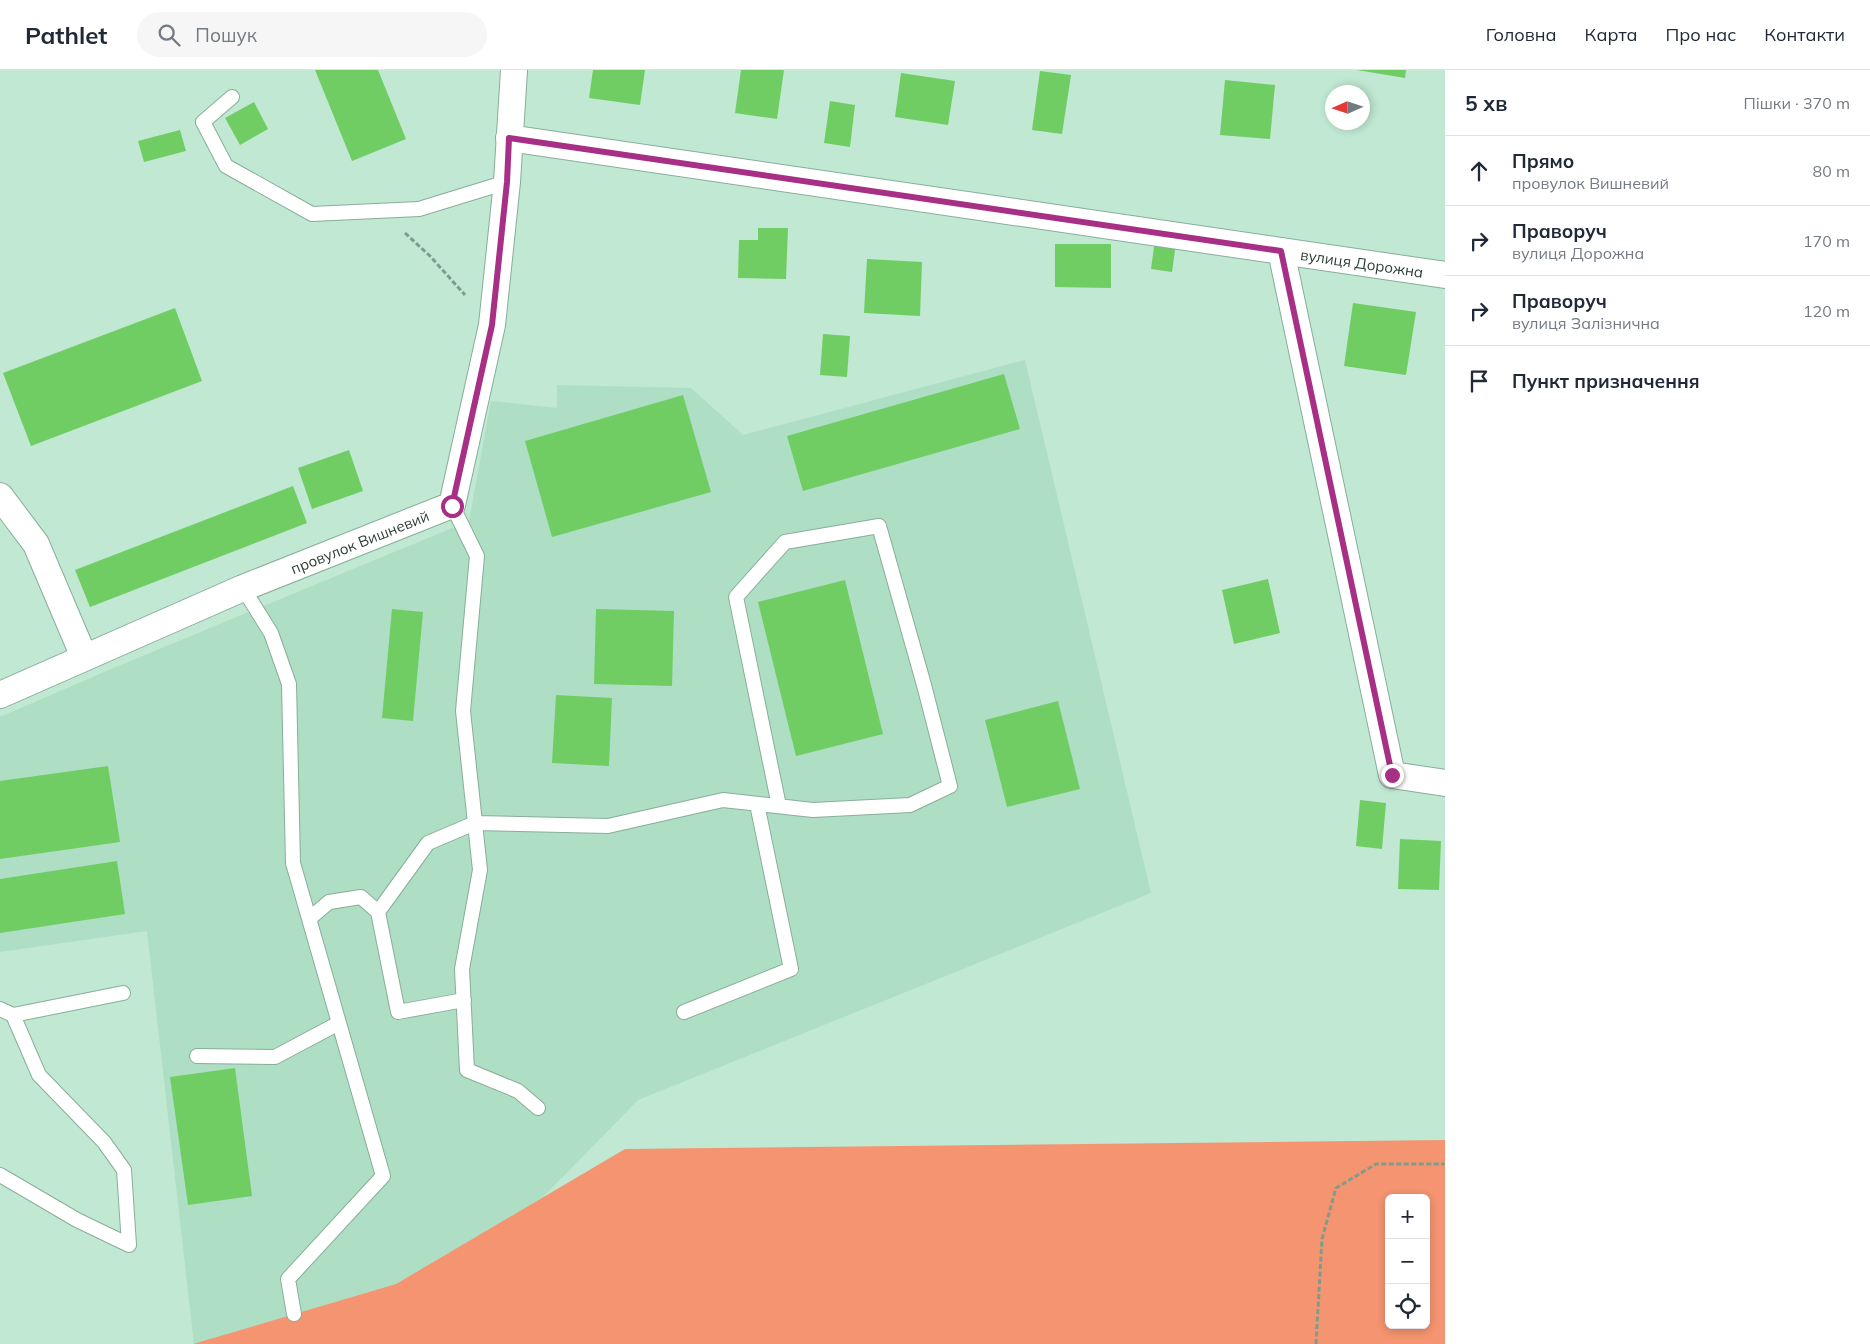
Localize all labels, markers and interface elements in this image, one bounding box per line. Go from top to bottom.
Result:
search box [137,12,487,57]
text: Pathlet [25,20,107,50]
icon: search [155,21,183,49]
text: Пошук [195,23,257,47]
text: Головна [1486,23,1557,46]
text: Карта [1585,23,1638,46]
text: Про нас [1666,23,1736,46]
text: Контакти [1764,23,1845,46]
north arrow [1325,85,1370,130]
text: 5 хв [1465,90,1507,116]
text: Пішки · 370 m [1744,93,1850,113]
text: Прямо [1512,149,1574,173]
icon: ahead [1465,157,1493,185]
text: 80 m [1813,161,1850,181]
text: провулок Вишневий [1512,173,1669,193]
text: Праворуч [1512,219,1607,243]
icon: right [1465,227,1493,255]
text: 170 m [1803,231,1850,251]
text: вулиця Дорожна [1512,243,1644,263]
street label: вулиця Дорожна [1299,244,1425,281]
text: Праворуч [1512,289,1607,313]
icon: right [1465,297,1493,325]
text: 120 m [1803,301,1850,321]
text: вулиця Залізнична [1512,313,1660,333]
icon: arrive [1465,367,1493,395]
text: Пункт призначення [1512,369,1700,393]
route start [441,495,464,518]
street label: провулок Вишневий [288,506,432,578]
route end [1381,764,1404,787]
map controls [1385,1194,1430,1329]
button: + [1385,1194,1430,1239]
button: − [1385,1239,1430,1284]
button: locate [1385,1284,1430,1329]

